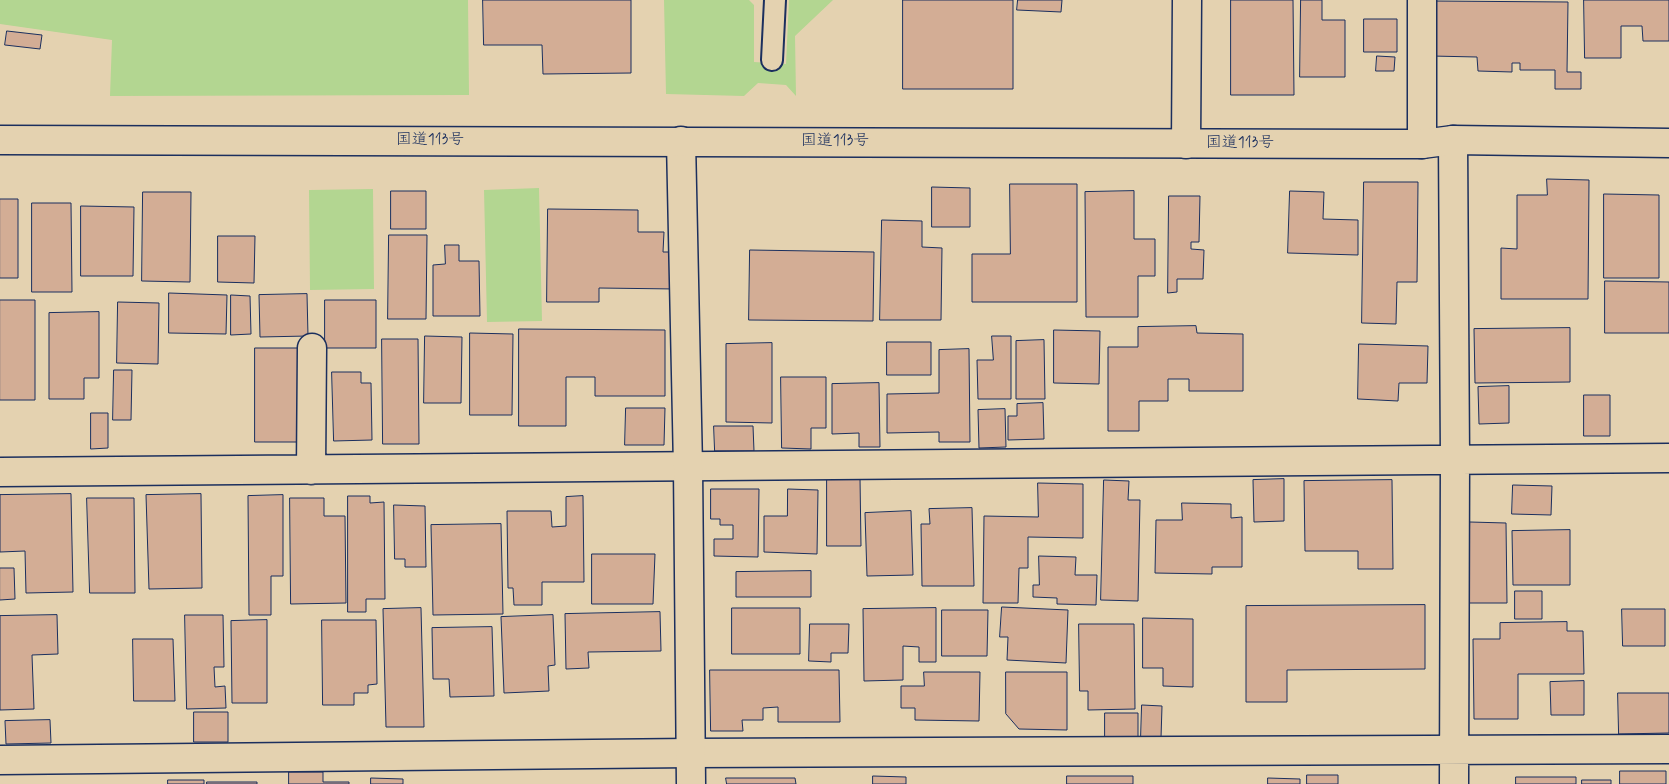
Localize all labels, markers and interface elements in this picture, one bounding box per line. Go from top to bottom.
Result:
street label: 国道113号 [396,131,464,151]
street label: 国道113号 [801,132,869,152]
street label: 国道113号 [1206,134,1274,154]

